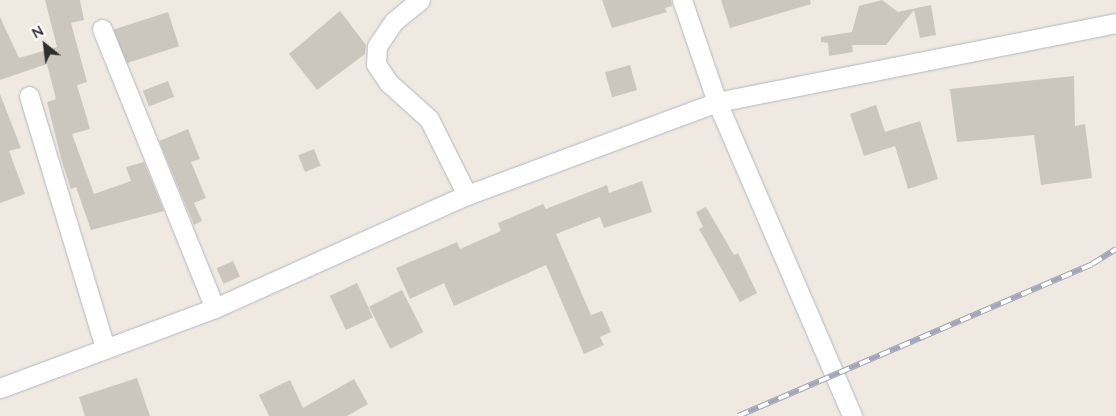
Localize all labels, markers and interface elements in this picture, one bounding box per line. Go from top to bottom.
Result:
north arrow [20,20,70,70]
text: N [29,21,46,41]

